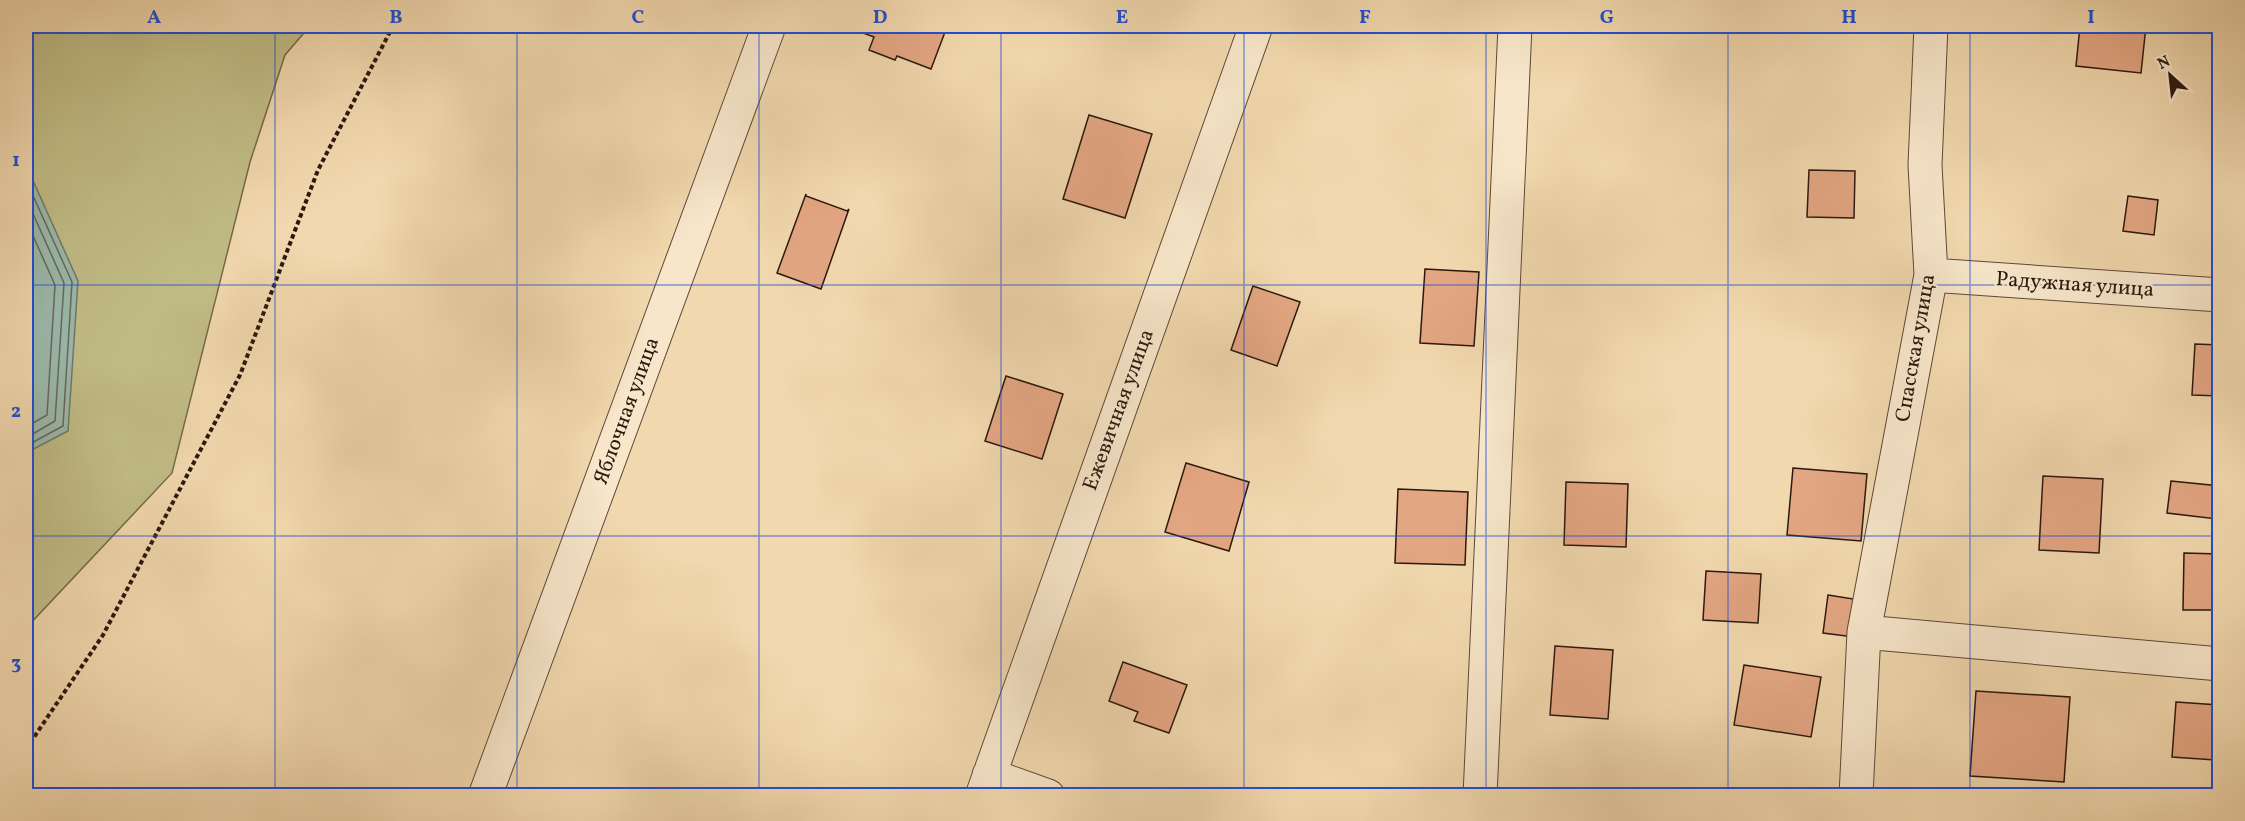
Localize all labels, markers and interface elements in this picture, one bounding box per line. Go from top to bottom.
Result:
text: A [147,4,161,32]
text: B [389,4,403,32]
text: C [632,4,645,32]
text: D [873,4,887,32]
text: E [1116,4,1128,32]
text: F [1359,4,1371,32]
text: G [1600,4,1614,32]
text: H [1841,4,1857,32]
text: I [2087,4,2095,32]
north arrow [2140,45,2200,105]
text: N [2154,51,2175,76]
text: 1 [12,147,20,175]
street label: Радужная улица [1995,265,2155,305]
street label: Спасская улица [1889,272,1943,424]
street label: Ежевичная улица [1076,325,1162,495]
street label: Яблочная улица [587,333,667,489]
text: 2 [11,398,21,426]
text: 3 [11,650,21,678]

